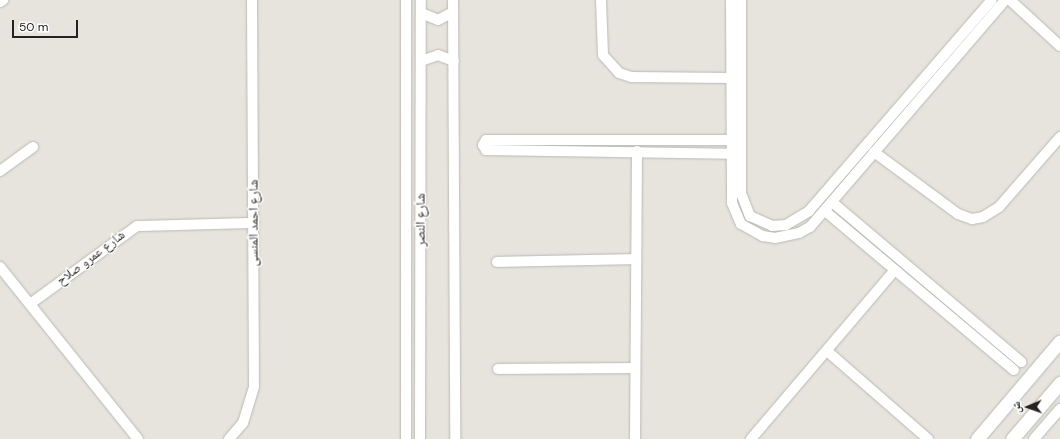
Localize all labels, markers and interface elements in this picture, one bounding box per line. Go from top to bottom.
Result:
scale bar [14,12,80,38]
text: 50 m [19,19,48,35]
street label: شارع احمد المنسى [246,179,262,267]
street label: شارع النصر [413,193,429,247]
street label: شارع عمرو صلاح [54,227,128,289]
north arrow [1008,387,1048,427]
text: ش [1009,401,1023,414]

